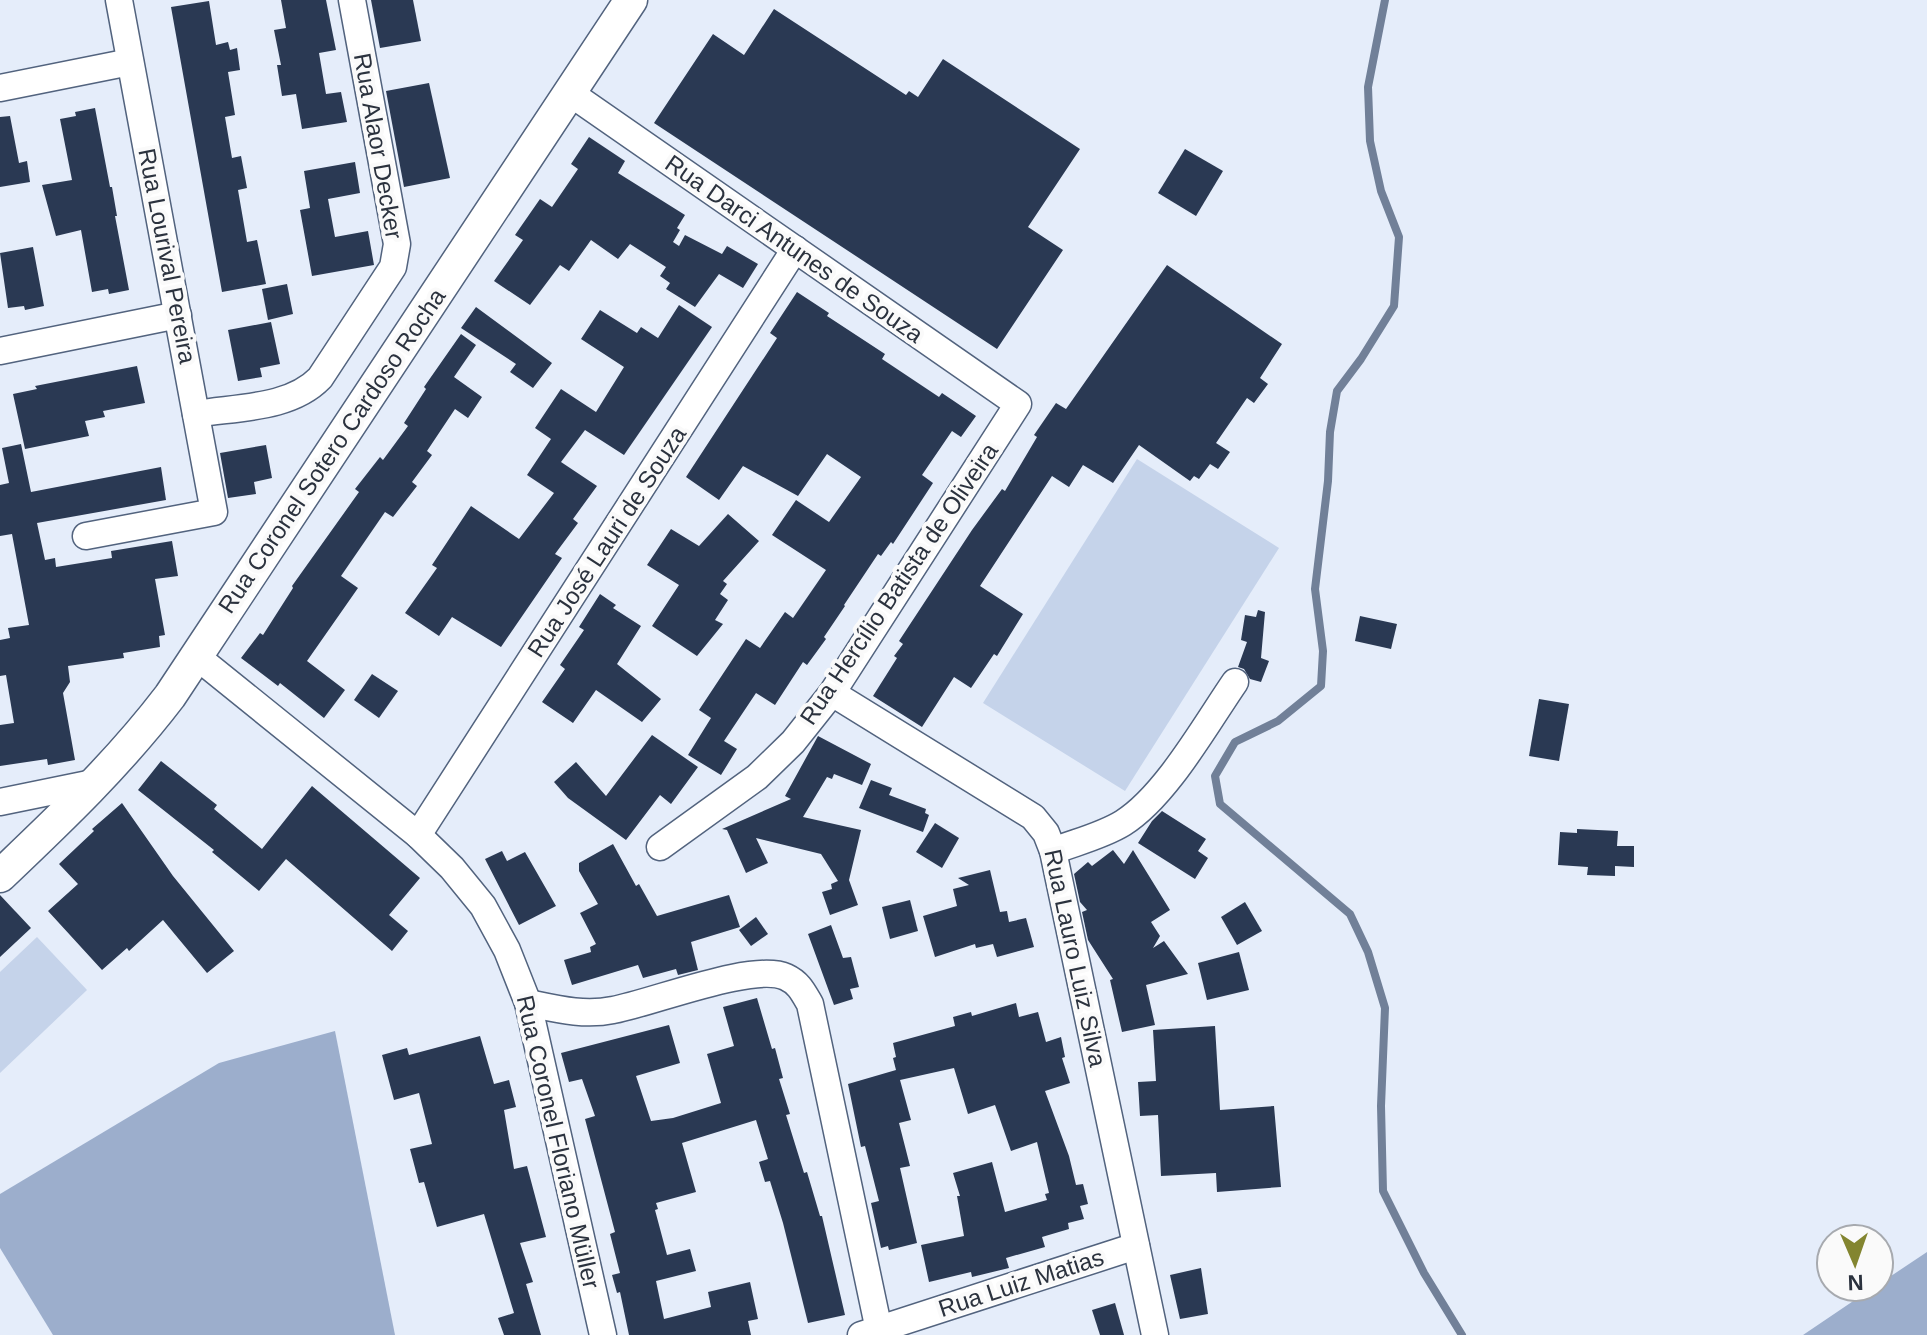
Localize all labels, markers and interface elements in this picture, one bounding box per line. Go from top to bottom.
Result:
street label: Rua Alaor Decker [349,51,408,241]
street label: Rua Lourival Pereira [133,146,202,366]
street label: Rua Darci Antunes de Souza [660,149,929,348]
street label: Rua Coronel Sotero Cardoso Rocha [213,283,451,618]
street label: Rua José Lauri de Souza [522,421,692,662]
street label: Rua Hercílio Batista de Oliveira [794,437,1003,729]
street label: Rua Lauro Luiz Silva [1039,847,1112,1070]
street label: Rua Coronel Floriano Müller [512,993,605,1291]
north arrow [1815,1223,1895,1303]
street label: Rua Luiz Matias [935,1243,1107,1322]
text: N [1847,1270,1864,1295]

